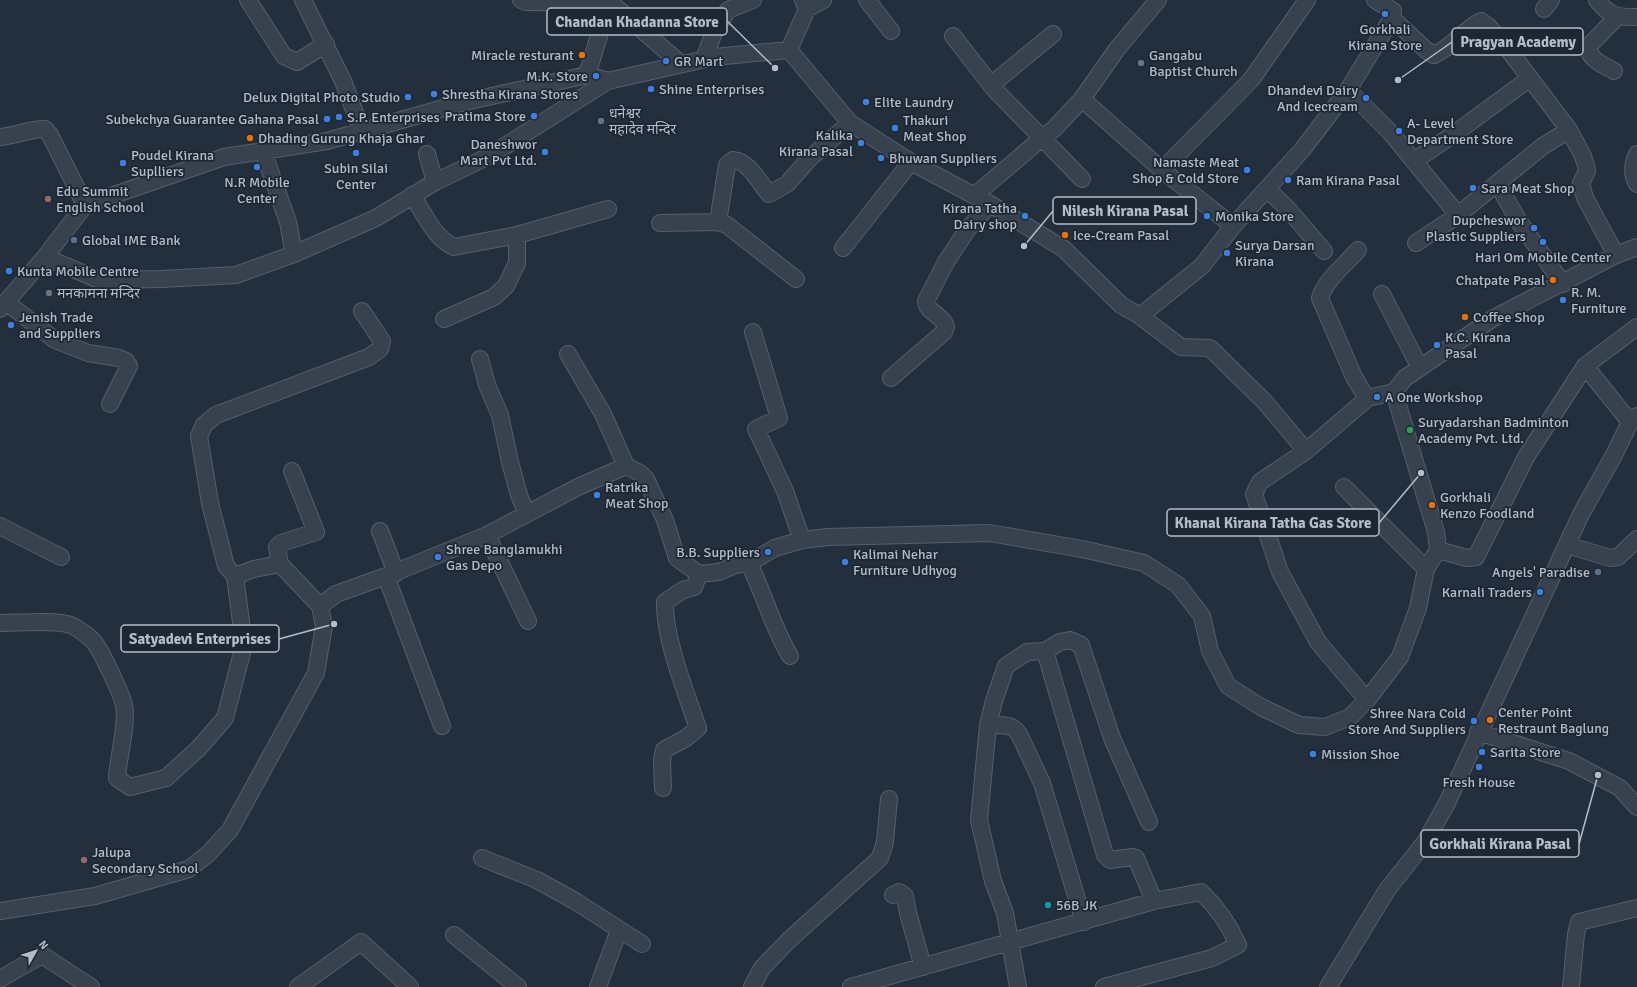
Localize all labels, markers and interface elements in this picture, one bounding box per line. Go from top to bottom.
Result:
callout: Chandan Khadanna Store [547,8,727,35]
marker: Gorkhali Kirana Store [1380,9,1390,19]
text: Chandan Khadanna Store [555,13,719,31]
place label: Gorkhali Kirana Store [1348,21,1422,54]
callout: Pragyan Academy [1452,28,1583,55]
text: Pragyan Academy [1460,33,1576,51]
place label: Miracle resturant [471,47,574,64]
place label: Gangabu Baptist Church [1149,47,1238,80]
marker: Miracle resturant [577,50,587,60]
place label: GR Mart [674,53,723,70]
marker: GR Mart [661,56,671,66]
marker: Gangabu Baptist Church [1136,58,1146,68]
place label: M.K. Store [526,68,588,85]
marker: M.K. Store [591,71,601,81]
place label: Shine Enterprises [659,81,764,98]
place label: Dhandevi Dairy And Icecream [1267,82,1358,115]
marker: Shine Enterprises [646,84,656,94]
place label: Shrestha Kirana Stores [442,86,578,103]
place label: Delux Digital Photo Studio [243,89,400,106]
marker: Shrestha Kirana Stores [429,89,439,99]
marker: Delux Digital Photo Studio [403,92,413,102]
marker: Dhandevi Dairy And Icecream [1361,93,1371,103]
place label: Elite Laundry [874,94,954,111]
marker: Elite Laundry [861,97,871,107]
place label: धनेश्वर महादेव मन्दिर [609,104,676,138]
place label: Pratima Store [444,108,526,125]
place label: S.P. Enterprises [347,109,440,126]
place label: Subekchya Guarantee Gahana Pasal [106,111,319,128]
marker: Pratima Store [529,111,539,121]
marker: S.P. Enterprises [334,112,344,122]
place label: Thakuri Meat Shop [903,112,966,145]
marker: Subekchya Guarantee Gahana Pasal [322,114,332,124]
place label: A- Level Department Store [1407,115,1513,148]
marker: धनेश्वर महादेव मन्दिर [596,116,606,126]
marker: Thakuri Meat Shop [890,123,900,133]
marker: A- Level Department Store [1394,126,1404,136]
place label: Kalika Kirana Pasal [779,127,853,160]
place label: Dhading Gurung Khaja Ghar [258,130,425,147]
marker: Dhading Gurung Khaja Ghar [245,133,255,143]
place label: Daneshwor Mart Pvt Ltd. [460,136,538,169]
marker: Kalika Kirana Pasal [856,138,866,148]
place label: Poudel Kirana Suplliers [131,147,214,180]
marker: Daneshwor Mart Pvt Ltd. [540,147,550,157]
marker: Subin Silai Center [351,148,361,158]
place label: Bhuwan Suppliers [889,150,997,167]
marker: Bhuwan Suppliers [876,153,886,163]
place label: Namaste Meat Shop & Cold Store [1132,154,1239,187]
marker: Poudel Kirana Suplliers [118,158,128,168]
place label: Subin Silai Center [324,160,388,193]
marker: N.R Mobile Center [252,162,262,172]
marker: Namaste Meat Shop & Cold Store [1242,165,1252,175]
place label: Ram Kirana Pasal [1296,172,1400,189]
place label: N.R Mobile Center [224,174,290,207]
marker: Ram Kirana Pasal [1283,175,1293,185]
place label: Sara Meat Shop [1481,180,1574,197]
place label: Edu Summit English School [56,183,144,216]
marker: Sara Meat Shop [1468,183,1478,193]
marker: Edu Summit English School [43,194,53,204]
callout: Nilesh Kirana Pasal [1053,197,1196,224]
place label: Kirana Tatha Dairy shop [942,200,1017,233]
text: Nilesh Kirana Pasal [1062,202,1189,220]
place label: Monika Store [1215,208,1294,225]
marker: Kirana Tatha Dairy shop [1020,211,1030,221]
marker: Monika Store [1202,211,1212,221]
place label: Dupcheswor Plastic Suppliers [1426,212,1527,245]
marker: Dupcheswor Plastic Suppliers [1529,223,1539,233]
place label: Ice-Cream Pasal [1073,227,1169,244]
marker: Ice-Cream Pasal [1060,230,1070,240]
place label: Global IME Bank [82,232,181,249]
marker: Global IME Bank [69,235,79,245]
place label: Surya Darsan Kirana [1235,237,1315,270]
marker: Hari Om Mobile Center [1538,237,1548,247]
marker: Surya Darsan Kirana [1222,248,1232,258]
place label: Hari Om Mobile Center [1475,249,1612,266]
place label: Kunta Mobile Centre [17,263,139,280]
marker: Kunta Mobile Centre [4,266,14,276]
place label: Chatpate Pasal [1456,272,1545,289]
marker: Chatpate Pasal [1548,275,1558,285]
place label: R. M. Furniture [1571,284,1627,317]
place label: मनकामना मन्दिर [57,285,140,302]
marker: मनकामना मन्दिर [44,288,54,298]
marker: R. M. Furniture [1558,295,1568,305]
place label: Jenish Trade and Suppliers [19,309,101,342]
place label: Coffee Shop [1473,309,1545,326]
marker: Coffee Shop [1460,312,1470,322]
marker: Jenish Trade and Suppliers [6,320,16,330]
place label: K.C. Kirana Pasal [1445,329,1511,362]
marker: K.C. Kirana Pasal [1432,340,1442,350]
place label: A One Workshop [1385,389,1483,406]
marker: A One Workshop [1372,392,1382,402]
place label: Suryadarshan Badminton Academy Pvt. Ltd. [1418,414,1569,447]
marker: Suryadarshan Badminton Academy Pvt. Ltd. [1405,425,1415,435]
place label: Ratrika Meat Shop [605,479,668,512]
place label: Gorkhali Kenzo Foodland [1440,489,1534,522]
marker: Ratrika Meat Shop [592,490,602,500]
marker: Gorkhali Kenzo Foodland [1427,500,1437,510]
callout: Khanal Kirana Tatha Gas Store [1167,509,1379,536]
text: Khanal Kirana Tatha Gas Store [1175,514,1371,532]
place label: Shree Banglamukhi Gas Depo [446,541,562,574]
place label: B.B. Suppliers [676,544,760,561]
place label: Kalimai Nehar Furniture Udhyog [853,546,957,579]
marker: B.B. Suppliers [763,547,773,557]
marker: Shree Banglamukhi Gas Depo [433,552,443,562]
marker: Kalimai Nehar Furniture Udhyog [840,557,850,567]
place label: Angels' Paradise [1492,564,1590,581]
marker: Angels' Paradise [1593,567,1603,577]
place label: Karnali Traders [1442,584,1532,601]
marker: Karnali Traders [1535,587,1545,597]
callout: Satyadevi Enterprises [121,625,279,652]
text: Satyadevi Enterprises [129,630,271,648]
place label: Center Point Restraunt Baglung [1498,704,1609,737]
place label: Shree Nara Cold Store And Suppliers [1348,705,1466,738]
marker: Center Point Restraunt Baglung [1485,715,1495,725]
marker: Shree Nara Cold Store And Suppliers [1469,716,1479,726]
place label: Sarita Store [1490,744,1561,761]
place label: Mission Shoe [1321,746,1400,763]
marker: Sarita Store [1477,747,1487,757]
marker: Mission Shoe [1308,749,1318,759]
marker: Fresh House [1474,762,1484,772]
place label: Fresh House [1442,774,1516,791]
callout: Gorkhali Kirana Pasal [1421,830,1579,857]
text: Gorkhali Kirana Pasal [1429,835,1571,853]
place label: Jalupa Secondary School [92,844,199,877]
marker: Jalupa Secondary School [79,855,89,865]
place label: 56B JK [1056,897,1098,914]
marker: 56B JK [1043,900,1053,910]
north arrow [16,931,56,971]
text: N [36,938,51,952]

